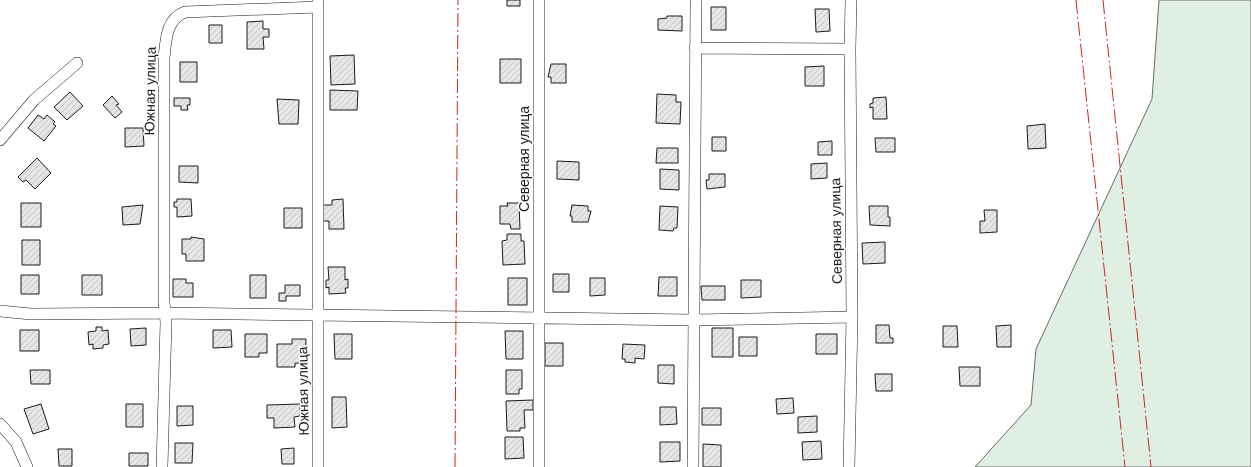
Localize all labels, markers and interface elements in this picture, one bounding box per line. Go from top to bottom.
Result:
street label: Южная улица [141,46,159,136]
street label: Северная улица [516,106,532,212]
street label: Северная улица [827,178,845,284]
street label: Южная улица [294,346,312,436]

